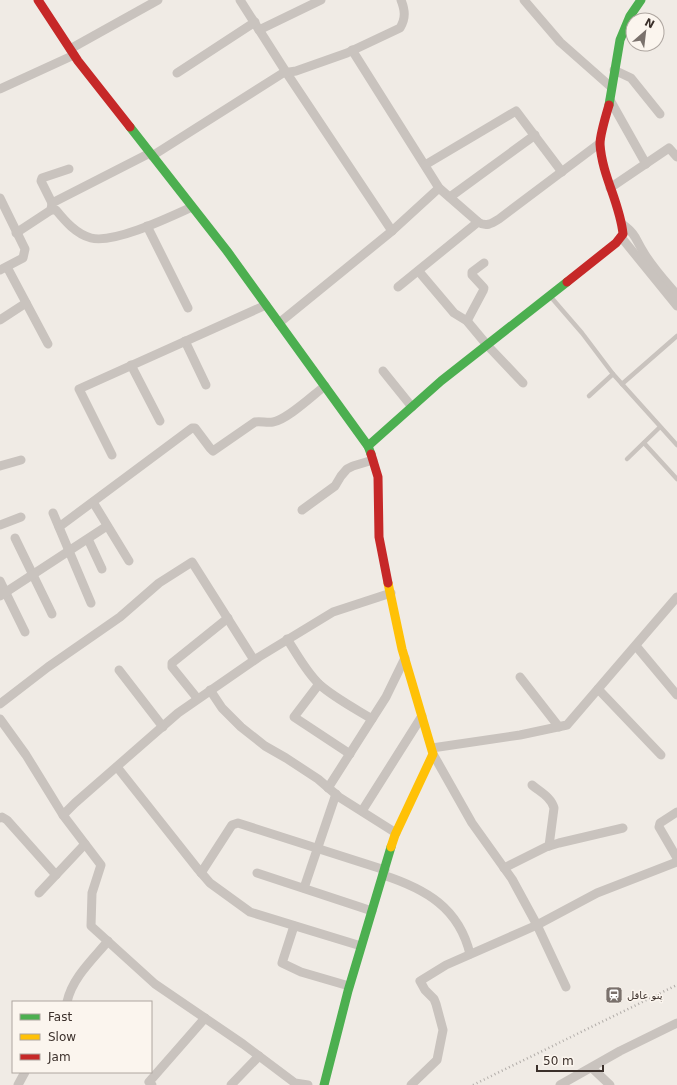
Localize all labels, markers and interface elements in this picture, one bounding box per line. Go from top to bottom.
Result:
north arrow [625,12,665,52]
text: N [642,16,657,32]
station icon: پنو عاقل [604,985,624,1005]
place label: پنو عاقل [627,990,663,1002]
legend [12,1001,152,1073]
text: Fast [48,1010,72,1024]
text: Slow [48,1030,76,1044]
scale bar [537,1047,603,1073]
text: Jam [47,1050,71,1064]
text: 50 m [543,1054,574,1068]

